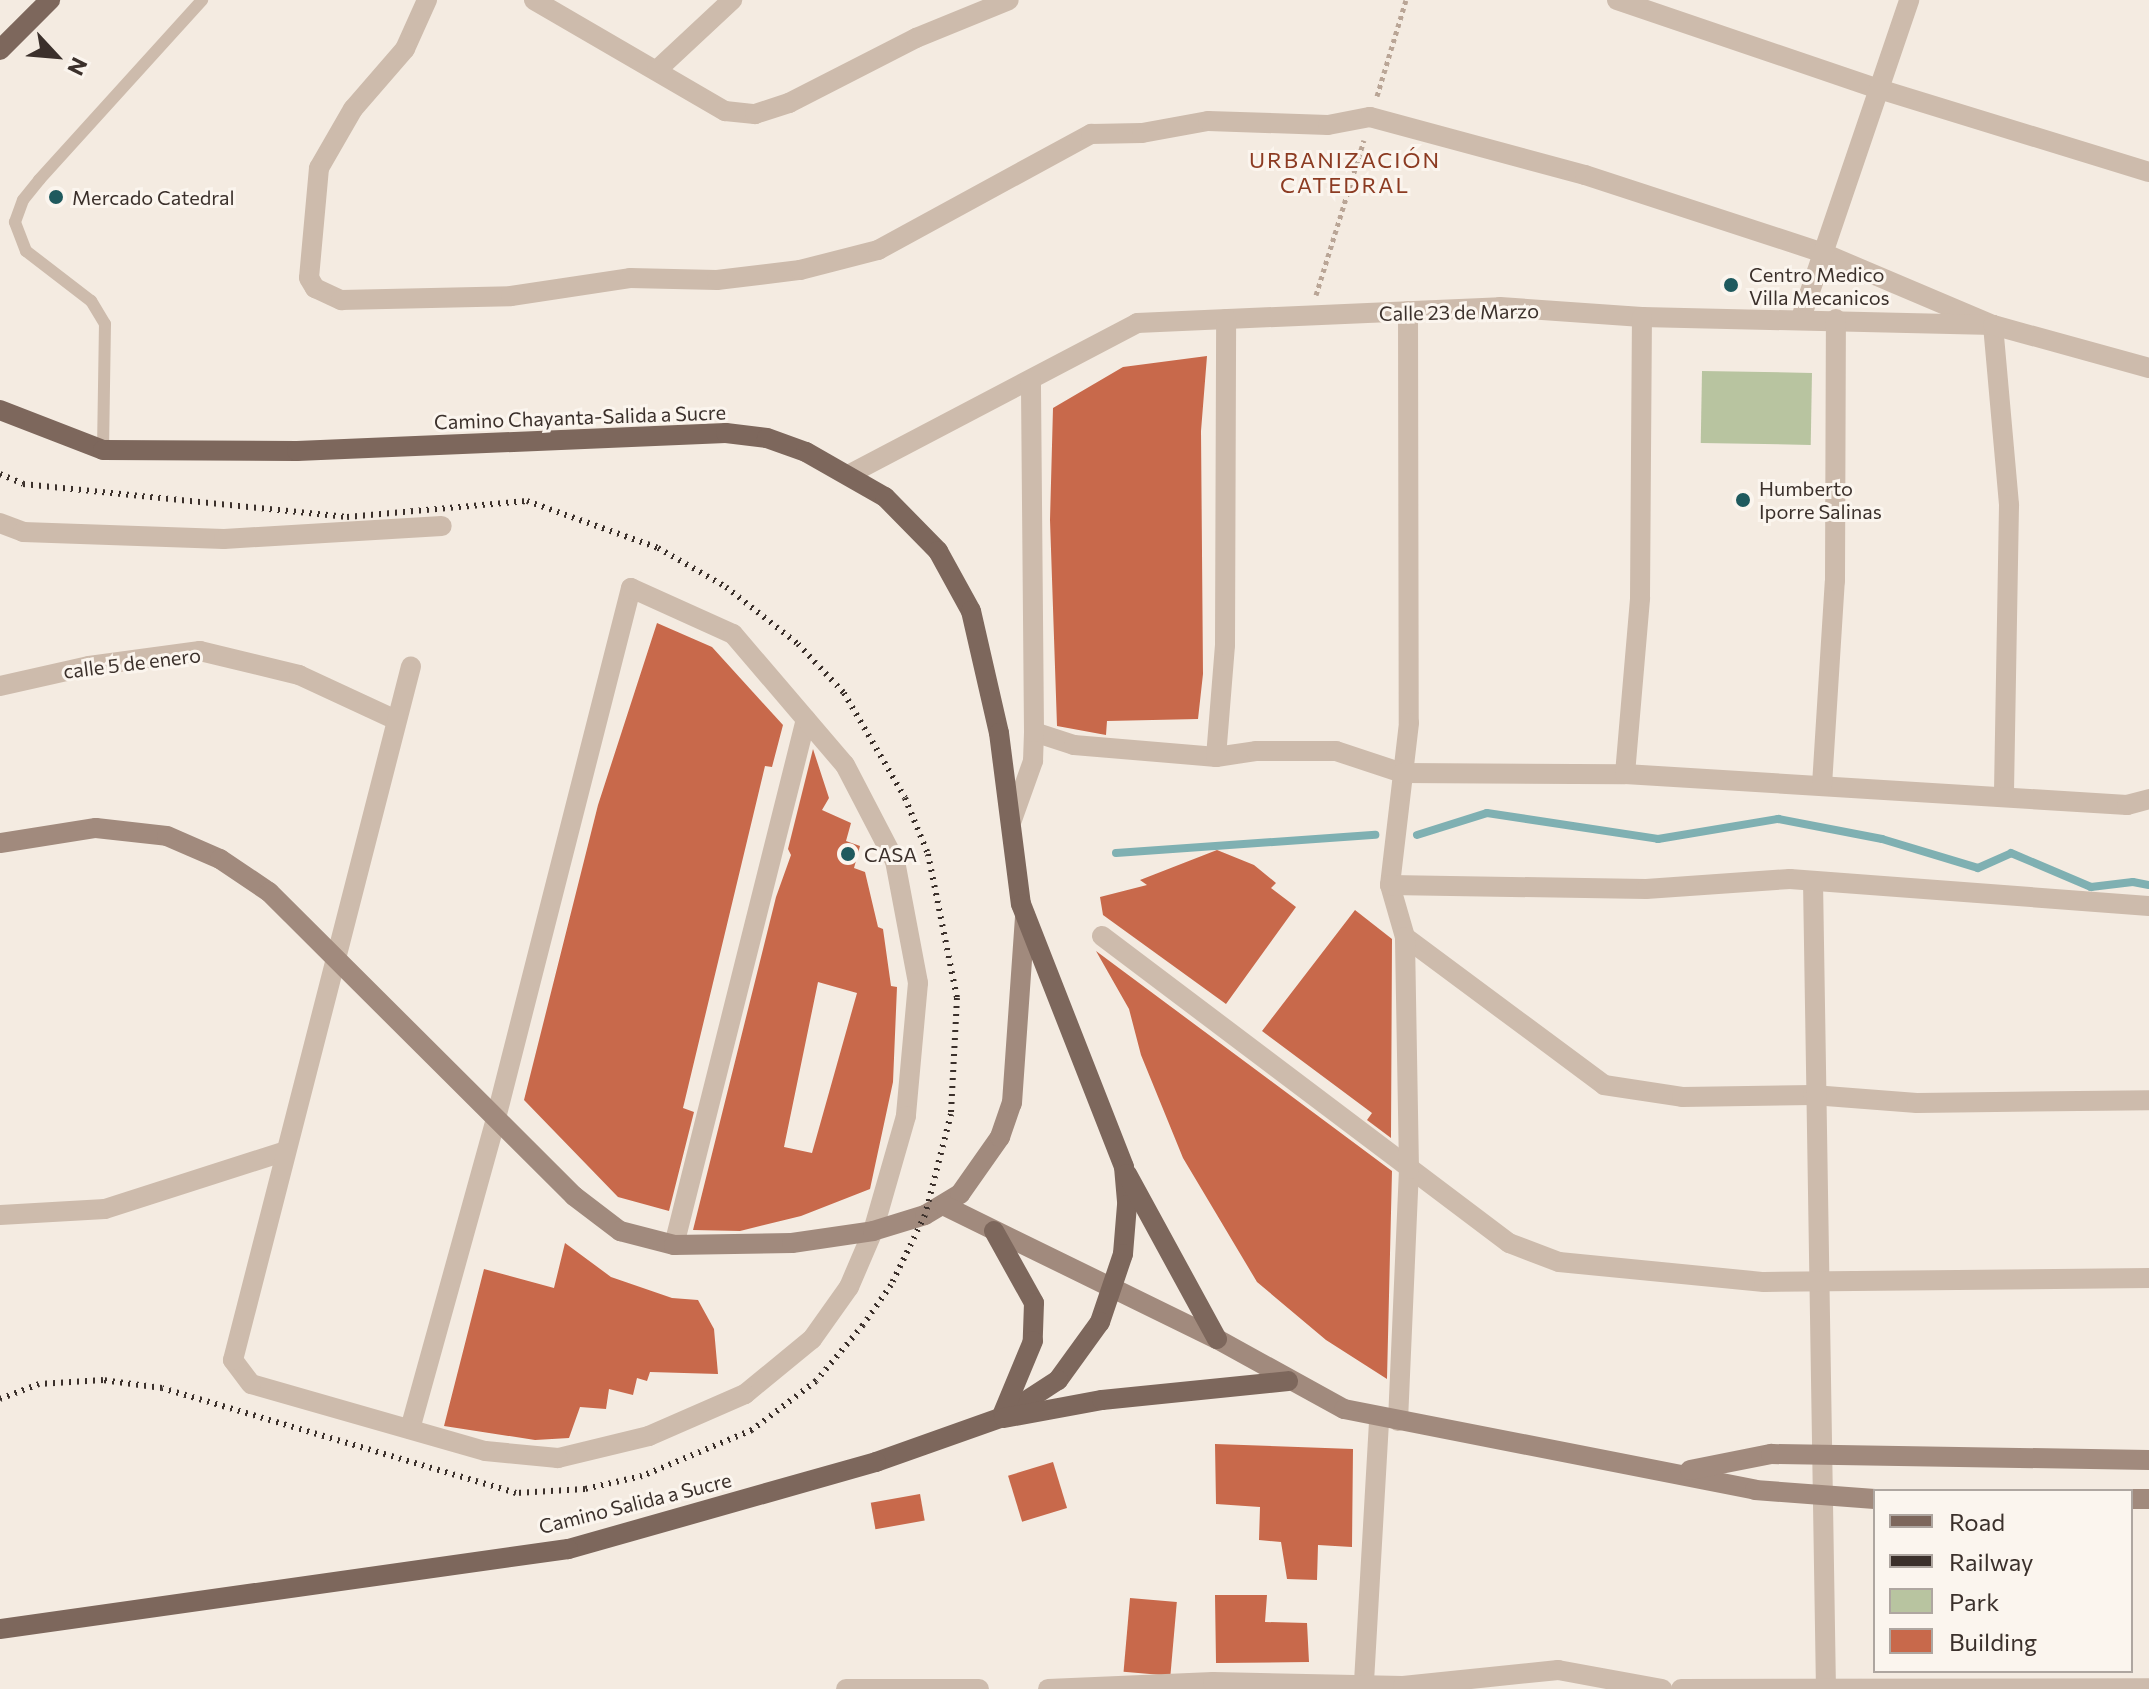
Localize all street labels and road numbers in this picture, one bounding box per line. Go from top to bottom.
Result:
street label: Calle 23 de Marzo [1379,299,1539,325]
street label: Camino Chayanta-Salida a Sucre [434,400,726,434]
street label: calle 5 de enero [62,643,202,683]
street label: Camino Salida a Sucre [536,1467,734,1539]

